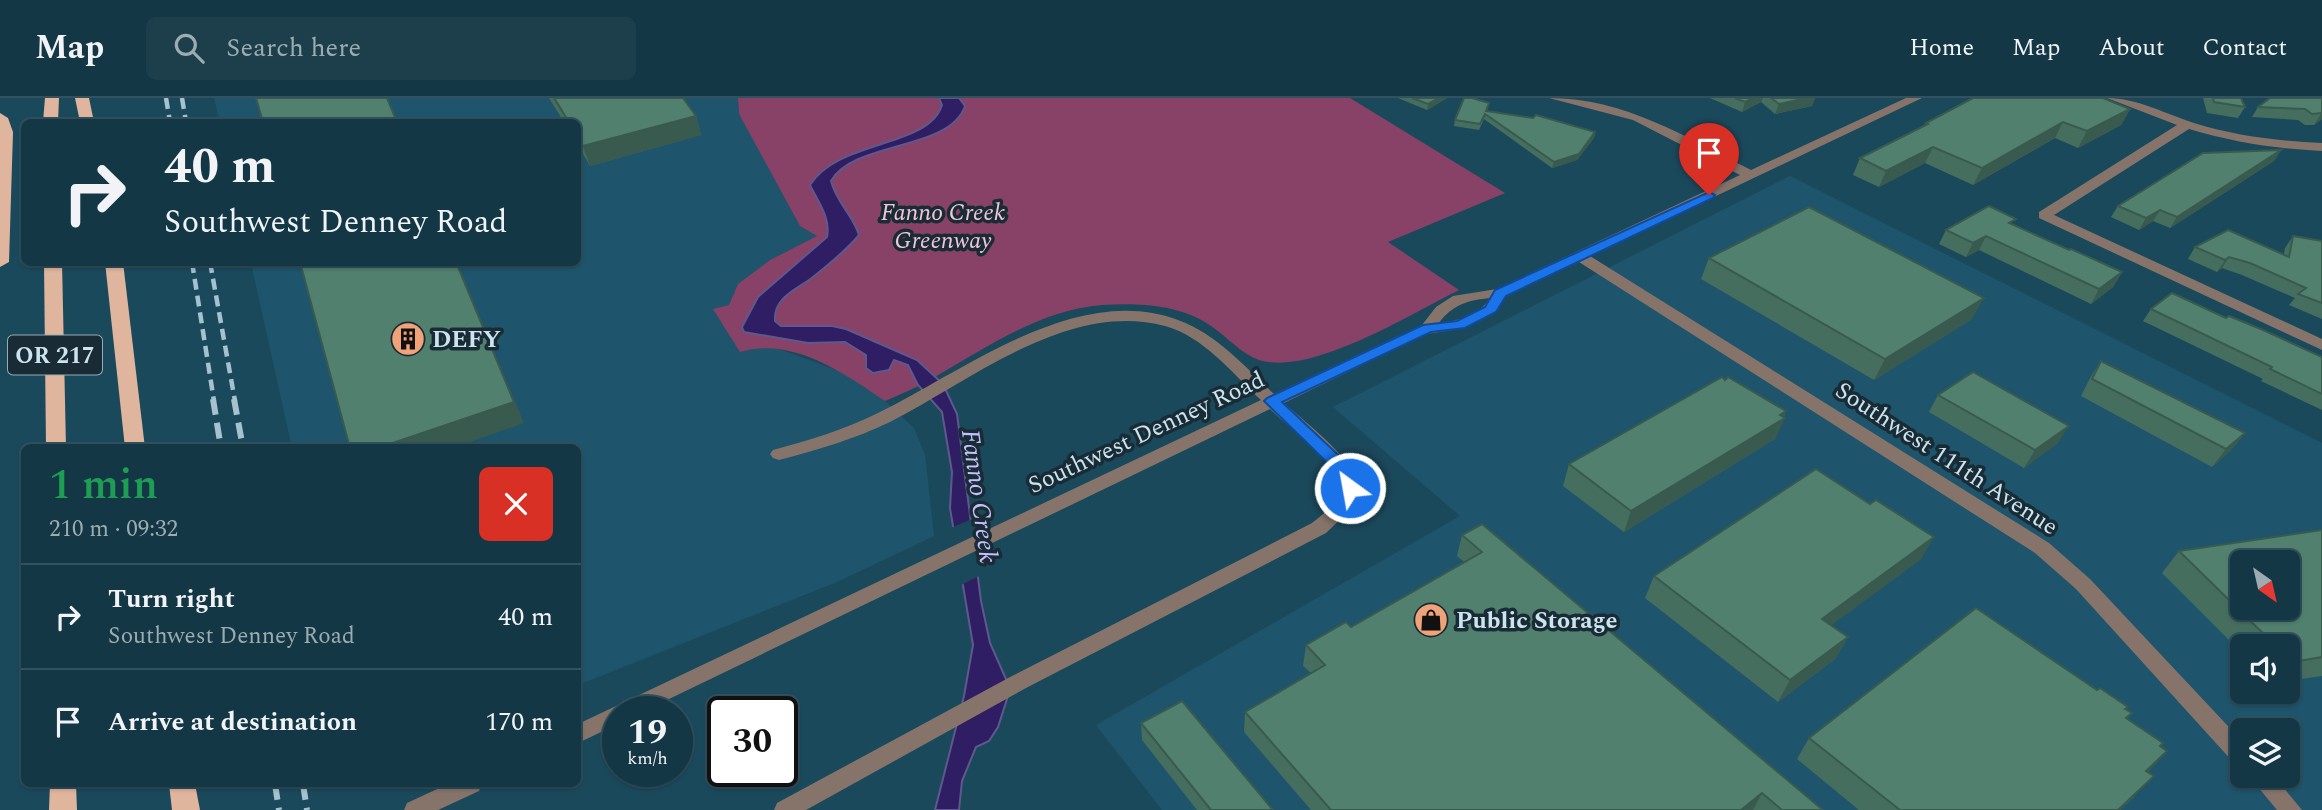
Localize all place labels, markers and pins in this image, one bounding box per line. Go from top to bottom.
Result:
pin [1679,123,1739,195]
building icon: DEFY [389,320,427,358]
place label: DEFY [432,322,501,358]
shop icon: Public Storage [1412,601,1450,639]
place label: Public Storage [1456,603,1617,639]

